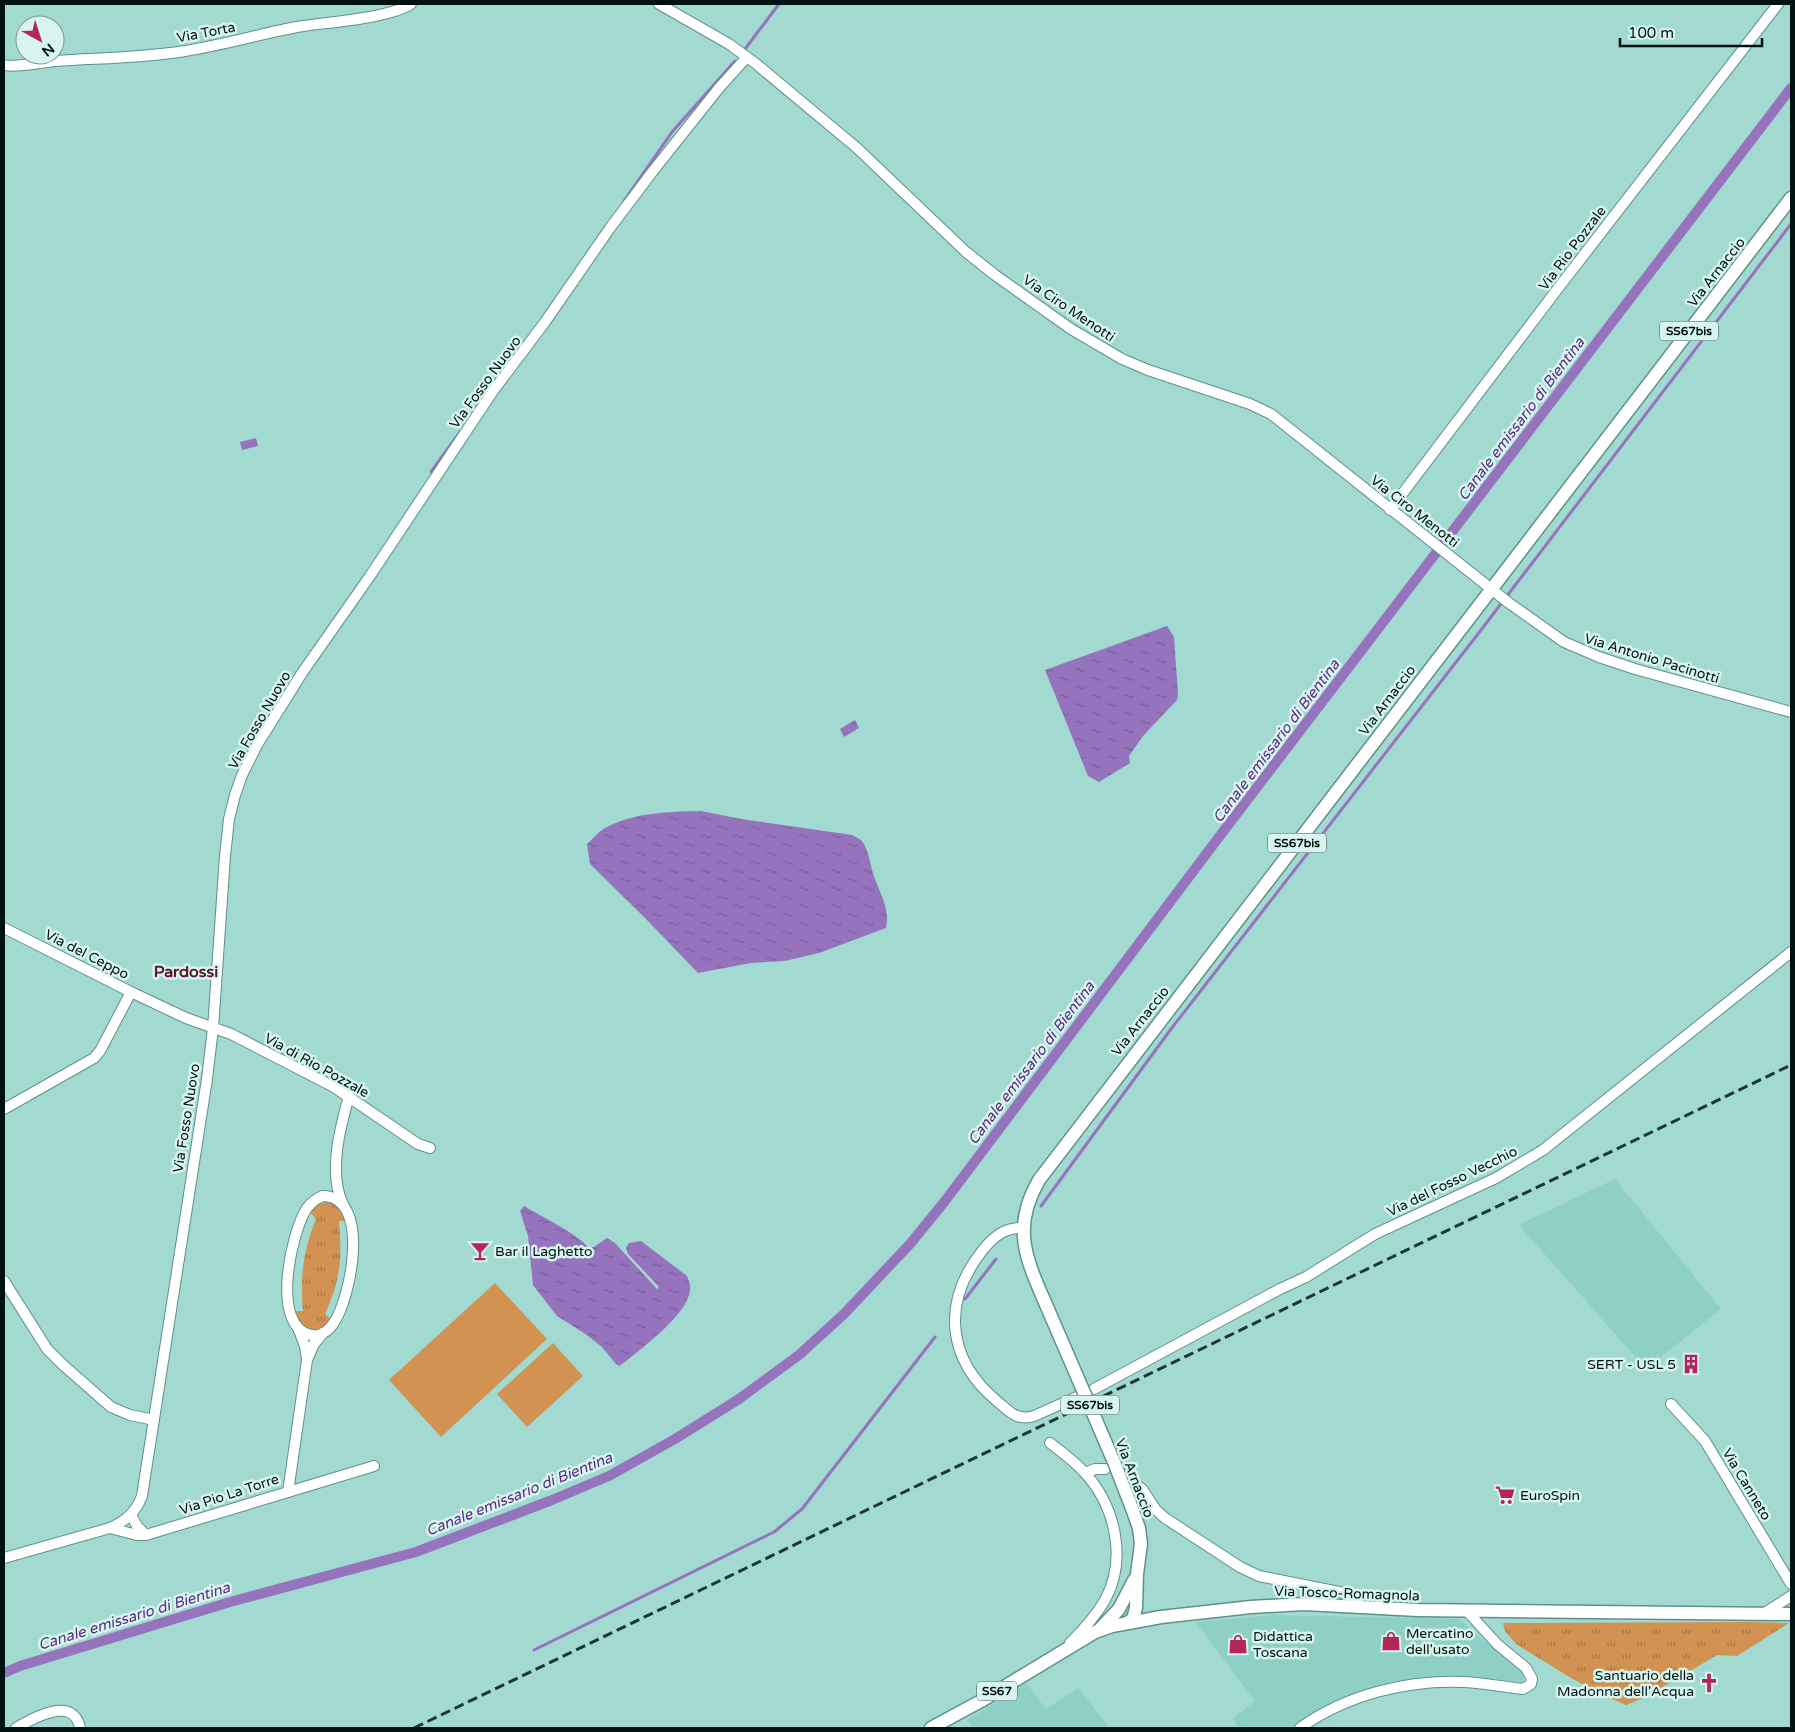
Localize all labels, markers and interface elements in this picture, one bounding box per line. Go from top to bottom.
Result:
north arrow [15,15,65,65]
scale bar [1620,15,1762,47]
street label: Via Torta [175,18,237,46]
text: 100 m [1628,24,1674,42]
text: N [38,40,58,60]
street label: Via Rio Pozzale [1535,203,1610,294]
street label: Via Arnaccio [1684,234,1749,310]
street label: Via Ciro Menotti [1019,271,1118,346]
road number: SS67bis [1660,322,1718,341]
street label: Via Fosso Nuovo [446,333,525,432]
water label: Canale emissario di Bientina [1454,333,1589,504]
street label: Via Ciro Menotti [1367,472,1462,551]
street label: Via Antonio Pacinotti [1582,630,1721,687]
water label: Canale emissario di Bientina [1209,655,1344,826]
street label: Via Arnaccio [1355,662,1419,739]
street label: Via Fosso Nuovo [224,668,294,772]
road number: SS67bis [1268,834,1326,852]
street label: Via del Ceppo [42,926,132,983]
district label: Pardossi [154,962,218,982]
water label: Canale emissario di Bientina [964,977,1099,1148]
street label: Via Arnaccio [1108,983,1173,1059]
street label: Via di Rio Pozzale [261,1030,372,1101]
street label: Via Fosso Nuovo [169,1062,204,1174]
street label: Via del Fosso Vecchio [1384,1143,1520,1220]
bar icon: Bar il Laghetto [469,1240,491,1262]
place label: Bar il Laghetto [495,1243,593,1260]
building icon: SERT - USL 5 [1680,1353,1702,1375]
place label: SERT - USL 5 [1587,1356,1676,1373]
road number: SS67bis [1061,1396,1119,1414]
street label: Via Arnaccio [1112,1436,1157,1520]
street label: Via Canneto [1718,1445,1775,1523]
water label: Canale emissario di Bientina [423,1448,615,1540]
street label: Via Pio La Torre [177,1470,281,1519]
supermarket icon: EuroSpin [1494,1484,1516,1506]
place label: EuroSpin [1520,1487,1580,1504]
water label: Canale emissario di Bientina [36,1578,233,1654]
street label: Via Tosco-Romagnola [1274,1582,1420,1605]
place label: Mercatino dell'usato [1406,1625,1473,1658]
place label: Didattica Toscana [1253,1628,1313,1661]
shop icon: Mercatino dell'usato [1380,1630,1402,1652]
shop icon: Didattica Toscana [1227,1633,1249,1655]
place label: Santuario della Madonna dell'Acqua [1557,1667,1694,1700]
church icon: Santuario della Madonna dell'Acqua [1698,1672,1720,1694]
road number: SS67 [977,1682,1017,1700]

